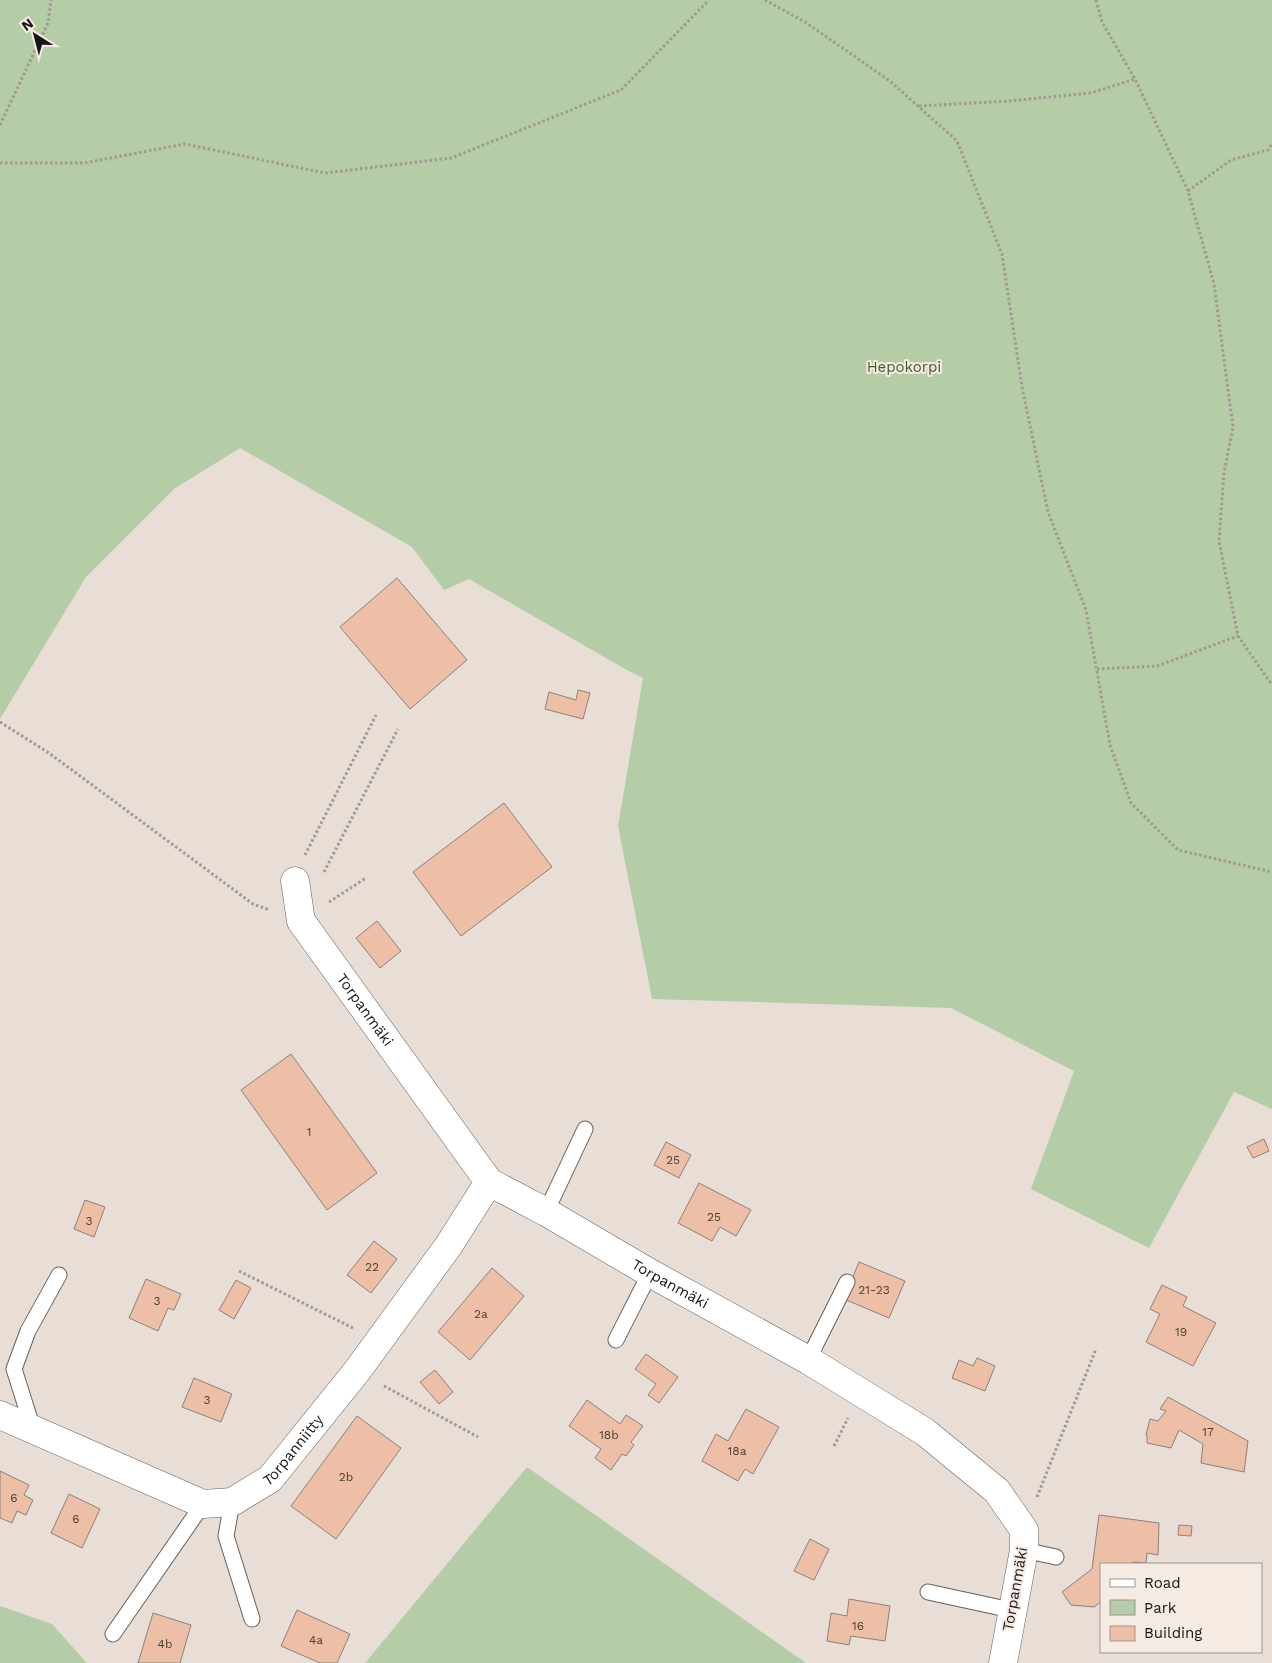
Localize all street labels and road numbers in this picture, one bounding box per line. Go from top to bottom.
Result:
street label: Torpanmäki [333,970,397,1050]
street label: Torpanmäki [629,1255,712,1312]
street label: Torpanniitty [260,1411,327,1490]
street label: Torpanmäki [999,1546,1031,1632]

